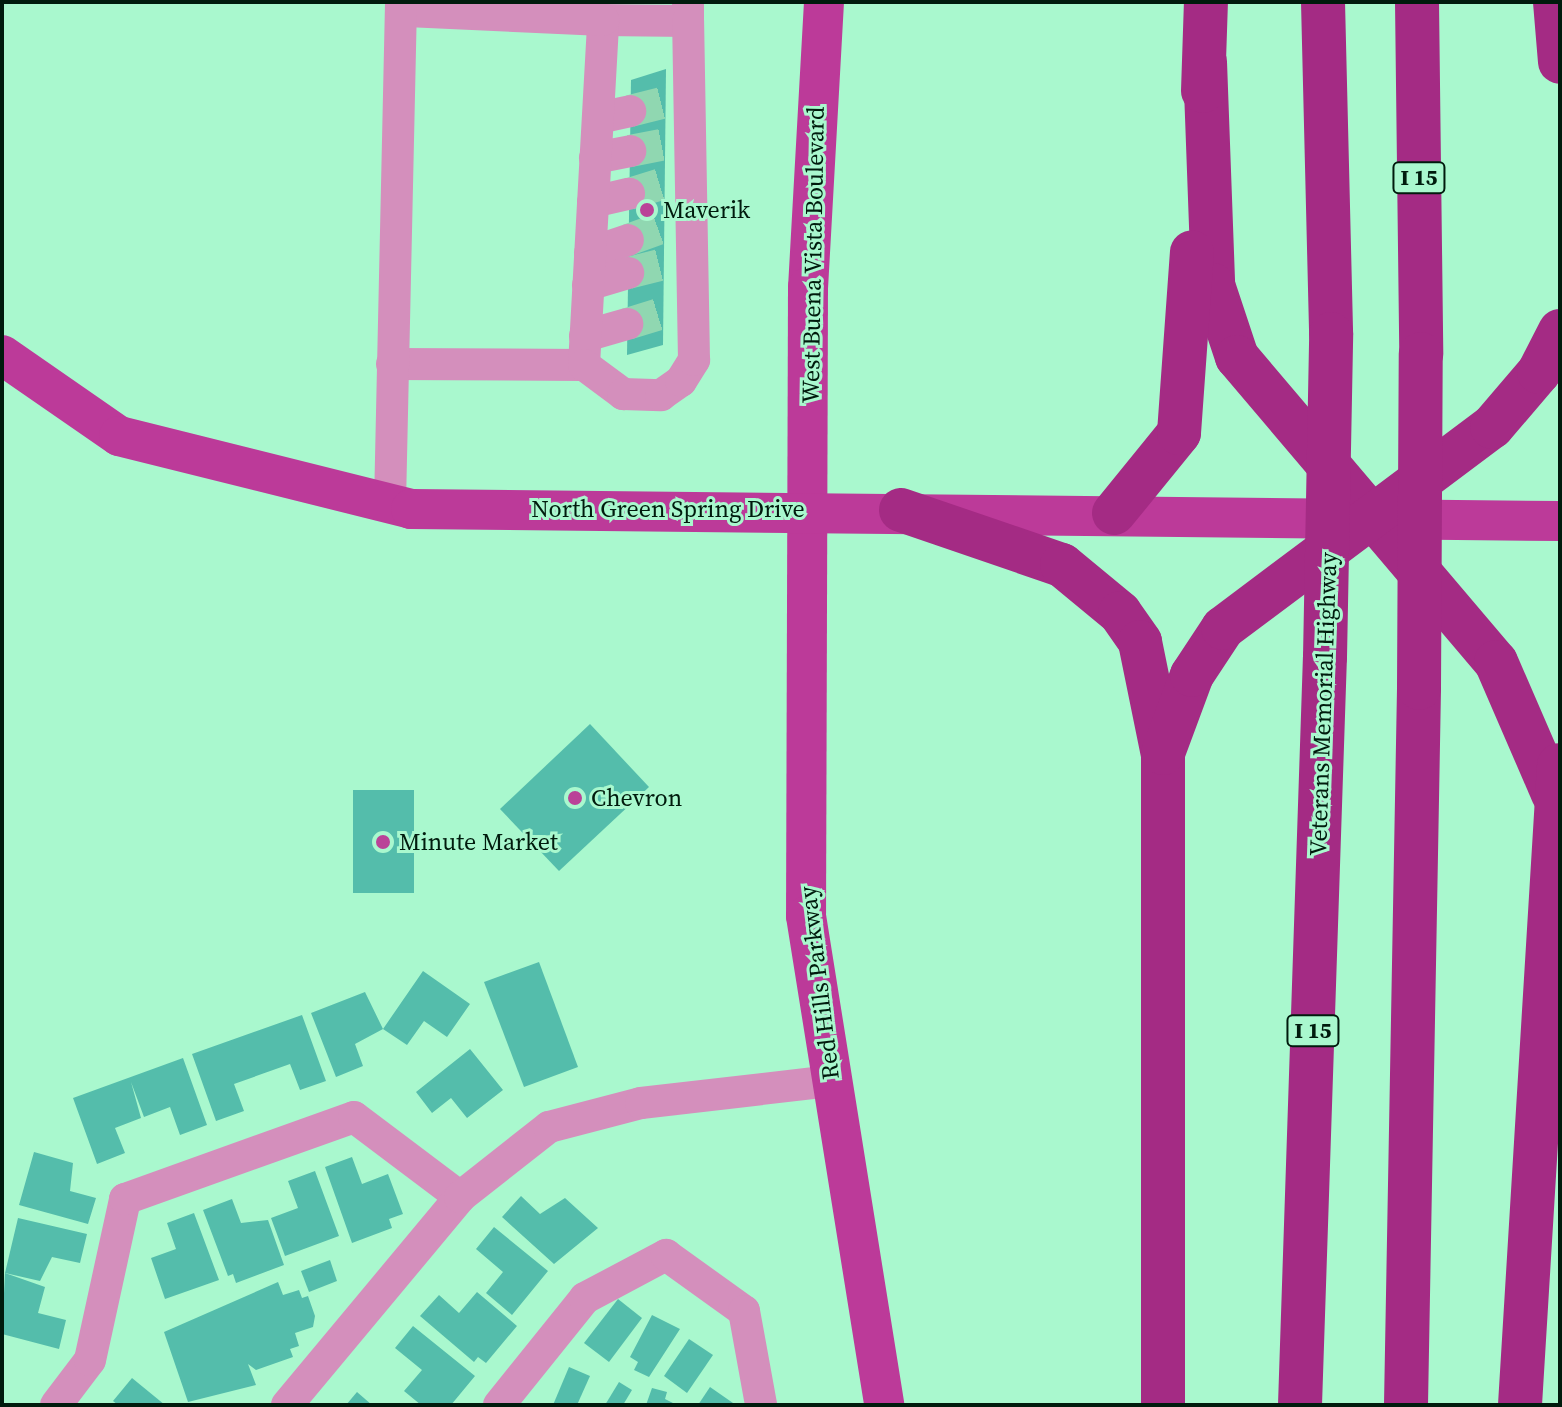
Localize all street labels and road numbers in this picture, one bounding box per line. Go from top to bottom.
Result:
street label: West Buena Vista Boulevard [796,106,830,404]
road number: I 15 [1391,160,1447,196]
street label: North Green Spring Drive [531,495,805,523]
street label: Veterans Memorial Highway [1303,552,1343,856]
street label: Red Hills Parkway [793,885,845,1081]
road number: I 15 [1285,1013,1341,1049]

